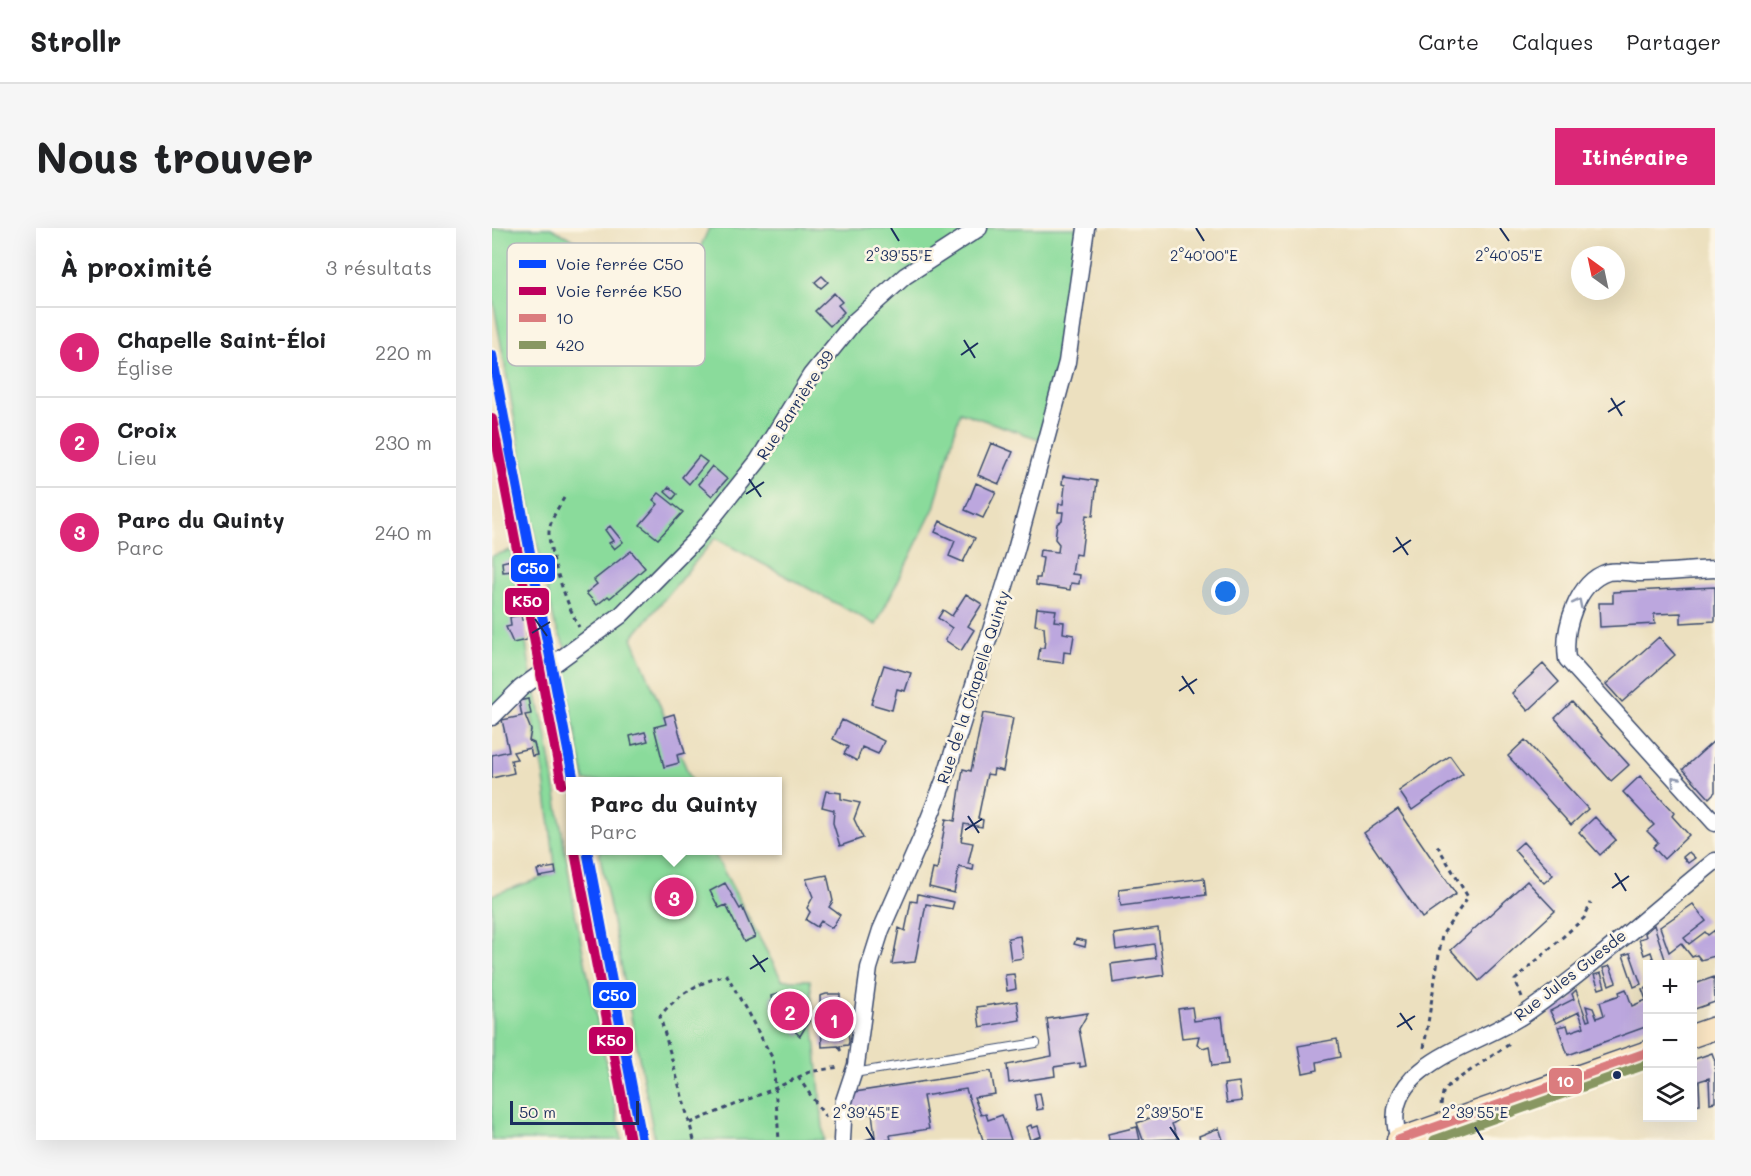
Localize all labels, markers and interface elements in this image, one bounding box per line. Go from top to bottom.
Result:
text: Strollr [30,23,121,59]
text: Carte [1418,28,1479,55]
text: Calques [1512,28,1594,55]
text: Partager [1627,28,1721,55]
button: Itinéraire [1555,128,1715,185]
text: Nous trouver [36,129,314,184]
legend [507,243,705,366]
text: 2°39'55"E [866,245,933,265]
text: 2°40'00"E [1170,245,1238,265]
text: 2°40'05"E [1475,245,1543,265]
north arrow [1571,246,1625,300]
text: À proximité [60,250,212,284]
text: Voie ferrée C50 [556,253,684,274]
text: 3 résultats [326,254,432,280]
text: Voie ferrée K50 [556,280,682,301]
text: 10 [556,307,573,328]
text: Chapelle Saint-Éloi [117,325,327,354]
text: 420 [556,334,584,355]
text: 1 [75,339,84,365]
text: 220 m [375,339,432,365]
street label: Rue Barrière 39 [751,346,838,464]
text: Église [117,354,173,380]
text: Croix [117,415,177,444]
text: 2 [74,429,85,455]
text: 230 m [374,429,432,455]
text: Lieu [117,444,157,470]
text: Parc du Quinty [117,505,285,534]
text: 3 [74,519,86,545]
text: 240 m [374,519,432,545]
text: Parc [117,534,163,560]
line badge: C50 [510,554,556,583]
text: C50 [517,557,549,578]
your location [1211,577,1240,606]
line badge: K50 [504,587,550,616]
street label: Rue de la Chapelle Quinty [931,588,1014,786]
text: K50 [512,590,542,611]
one-way arrow [1571,598,1582,609]
one-way arrow [1672,776,1683,787]
popup [566,777,782,855]
text: Parc du Quinty [590,789,758,818]
text: Parc [590,818,637,844]
pin: 3 [654,874,693,920]
street label: Rue Jules Guesde [1509,924,1630,1025]
map controls [1643,960,1697,1122]
button: + [1643,960,1697,1014]
line badge: C50 [592,981,637,1009]
text: C50 [598,984,630,1005]
pin: 2 [770,988,810,1034]
pin: 1 [814,996,854,1042]
button: − [1643,1014,1697,1068]
line badge: K50 [588,1026,634,1055]
text: K50 [596,1029,626,1050]
line badge: 10 [1548,1067,1583,1095]
button: layers [1643,1068,1697,1122]
unlabelled marker [1611,1069,1623,1081]
text: 10 [1556,1070,1574,1091]
scale bar [510,1098,639,1126]
text: 50 m [519,1101,556,1122]
text: 2°39'45"E [833,1102,900,1122]
text: 2°39'50"E [1137,1102,1204,1122]
text: 2°39'55"E [1442,1102,1509,1122]

